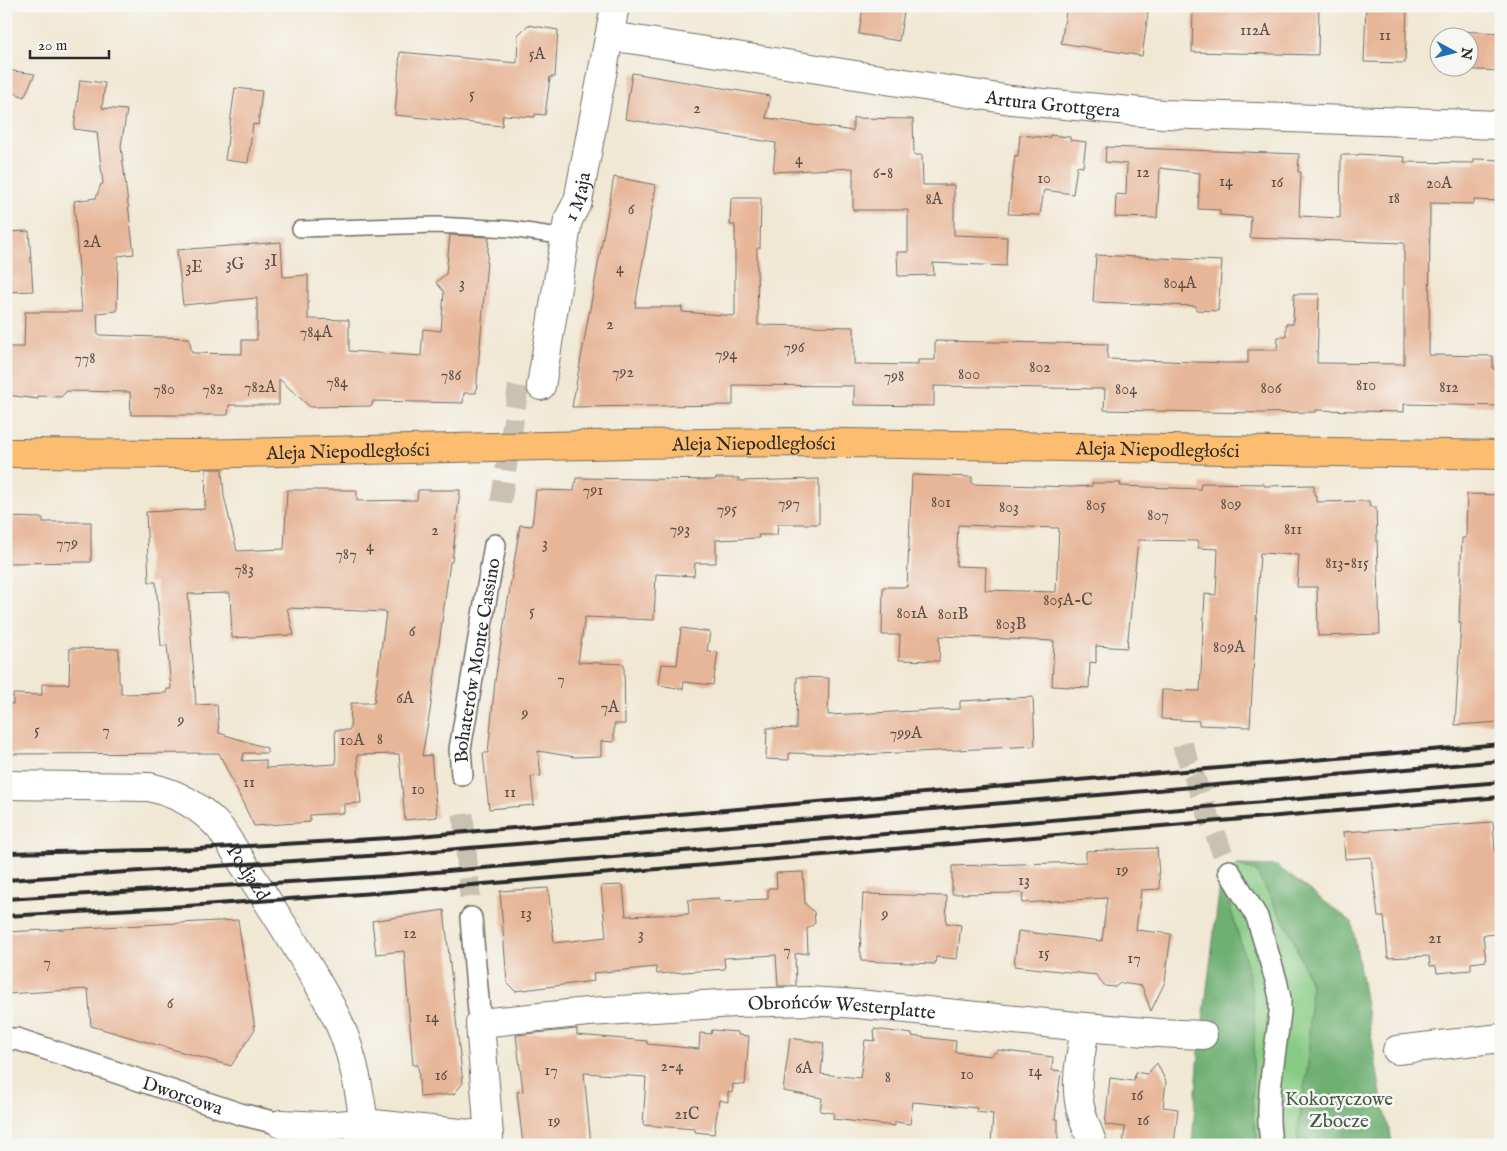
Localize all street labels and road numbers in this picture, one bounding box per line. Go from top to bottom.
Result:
street label: Artura Grottgera [983,86,1122,124]
street label: 1 Maja [560,169,597,226]
street label: Aleja Niepodległości [671,432,836,458]
street label: Aleja Niepodległości [1075,437,1240,464]
street label: Aleja Niepodległości [265,439,430,466]
street label: Bohaterów Monte Cassino [450,556,507,764]
street label: Podjazd [220,840,275,907]
street label: Obrońców Westerplatte [748,991,937,1026]
street label: Dworcowa [139,1072,226,1122]

